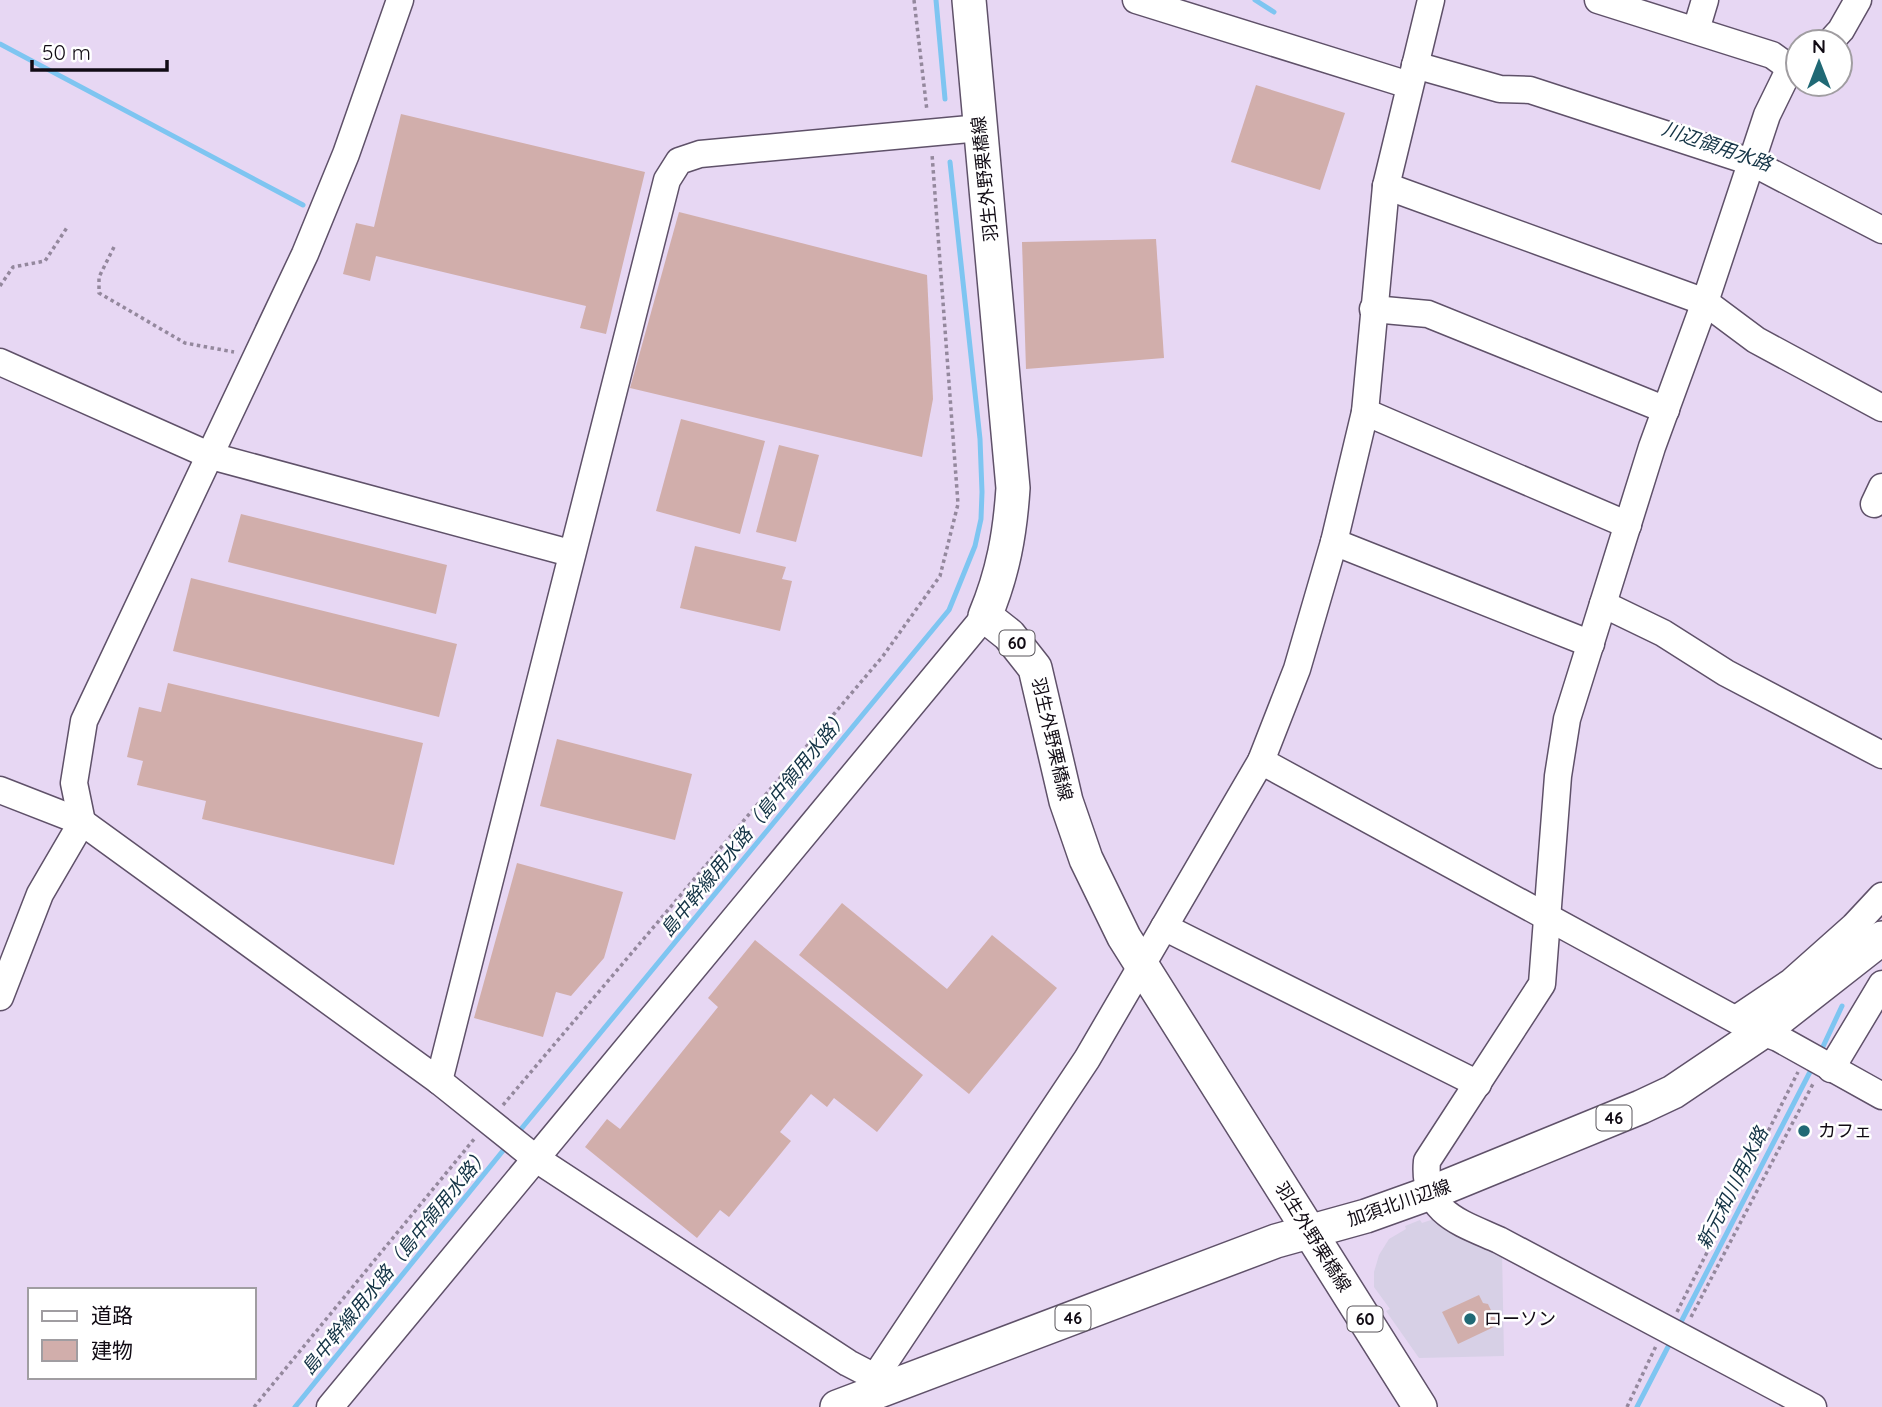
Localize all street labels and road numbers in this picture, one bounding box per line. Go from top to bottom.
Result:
street label: 羽生外野栗橋線 [966,115,1003,243]
road number: 60 [1000,630,1034,656]
street label: 羽生外野栗橋線 [1027,675,1078,803]
road number: 46 [1596,1106,1632,1130]
street label: 加須北川辺線 [1344,1174,1454,1231]
street label: 羽生外野栗橋線 [1270,1177,1357,1296]
road number: 46 [1056,1306,1090,1330]
road number: 60 [1348,1306,1382,1331]

